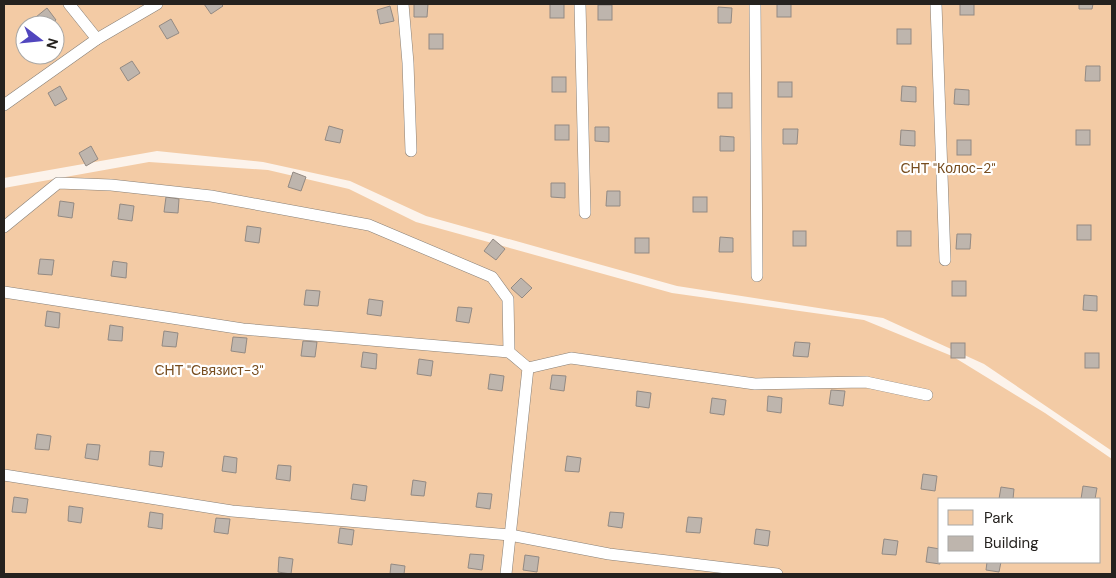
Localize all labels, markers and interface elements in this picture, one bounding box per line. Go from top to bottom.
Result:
north arrow [15,15,65,65]
text: N [42,36,63,51]
park label: СНТ "Колос-2" [900,159,996,177]
park label: СНТ "Связист-3" [154,361,264,379]
legend [938,498,1101,563]
text: Park [984,508,1014,528]
text: Building [984,533,1039,553]

